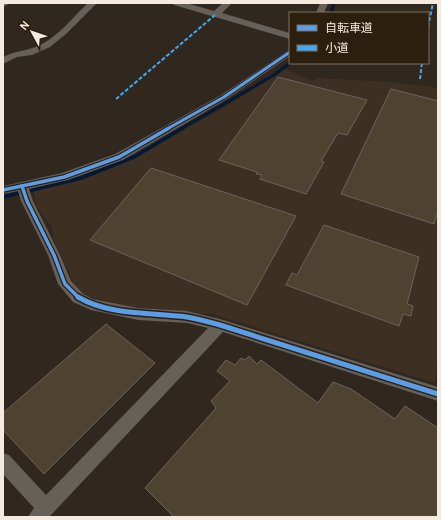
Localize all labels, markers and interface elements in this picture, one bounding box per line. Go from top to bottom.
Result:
north arrow [12,12,52,52]
legend [289,12,429,64]
text: N [16,18,32,33]
text: 自転車道 [325,20,373,35]
text: 小道 [325,40,349,55]

